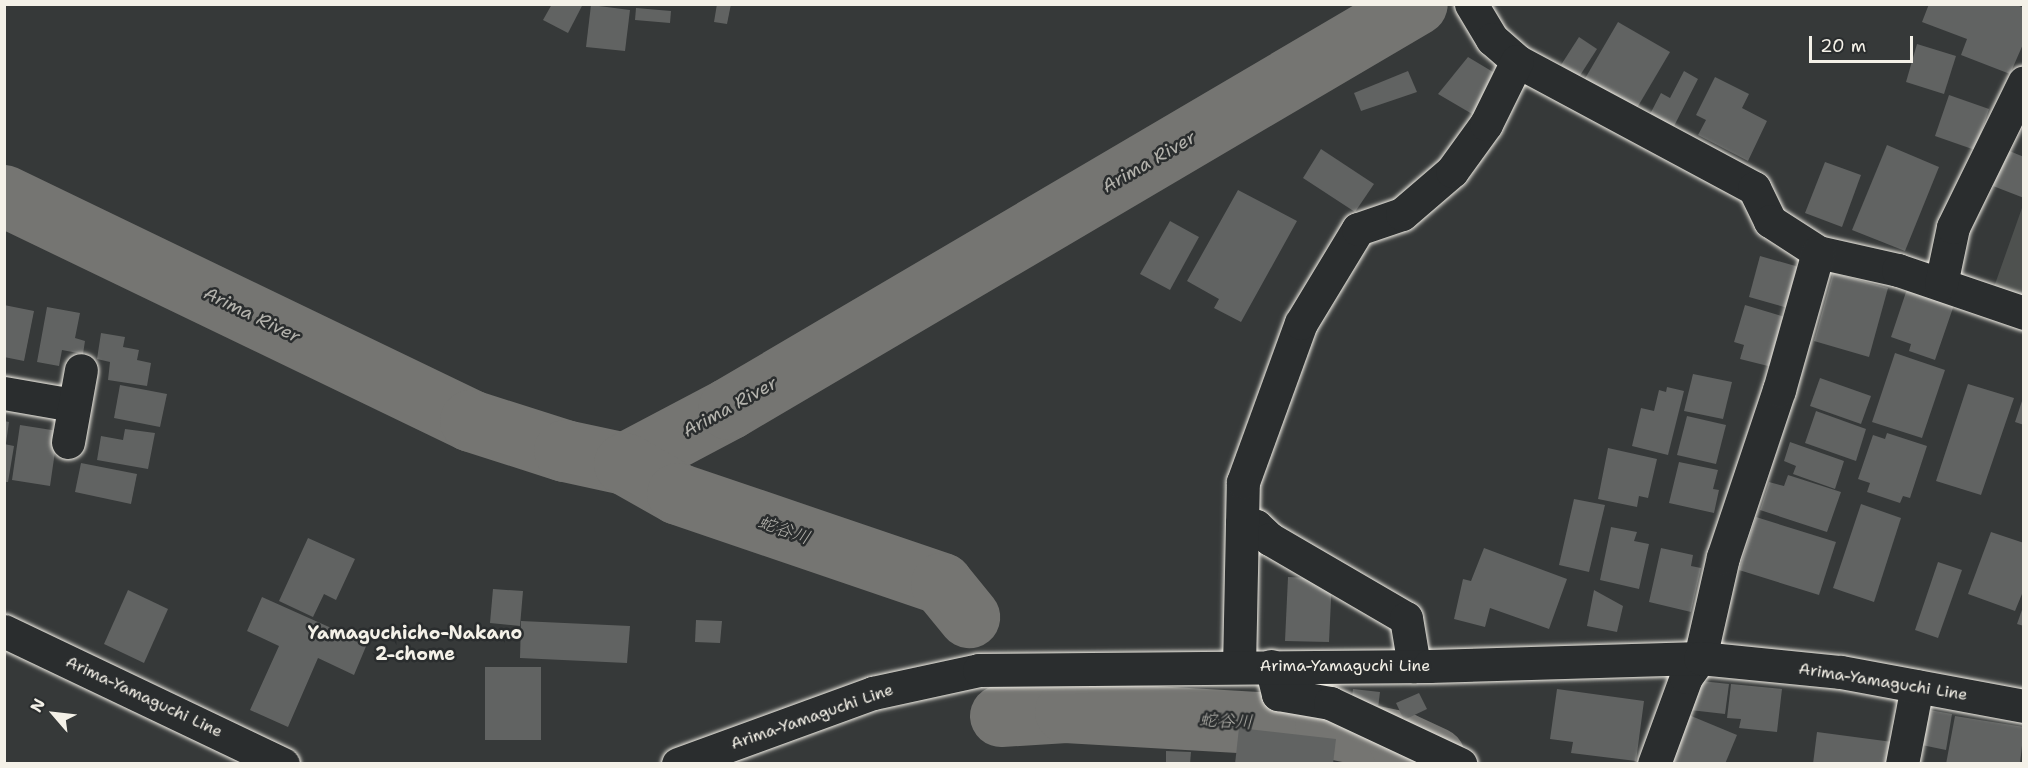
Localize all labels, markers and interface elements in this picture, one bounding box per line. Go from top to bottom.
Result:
scale bar [1812,24,1916,62]
text: 20 m [1820,34,1866,58]
water label: Arima River [1098,126,1200,198]
water label: Arima River [200,282,304,348]
water label: Arima River [679,372,781,442]
water label: 蛇谷川 [755,511,813,549]
district label: Yamaguchicho-Nakano 2-chome [308,623,522,666]
street label: Arima-Yamaguchi Line [63,652,225,742]
street label: Arima-Yamaguchi Line [1260,656,1430,676]
street label: Arima-Yamaguchi Line [1797,659,1969,705]
street label: Arima-Yamaguchi Line [728,680,896,754]
north arrow [24,684,84,744]
text: N [25,695,50,716]
water label: 蛇谷川 [1198,709,1254,733]

